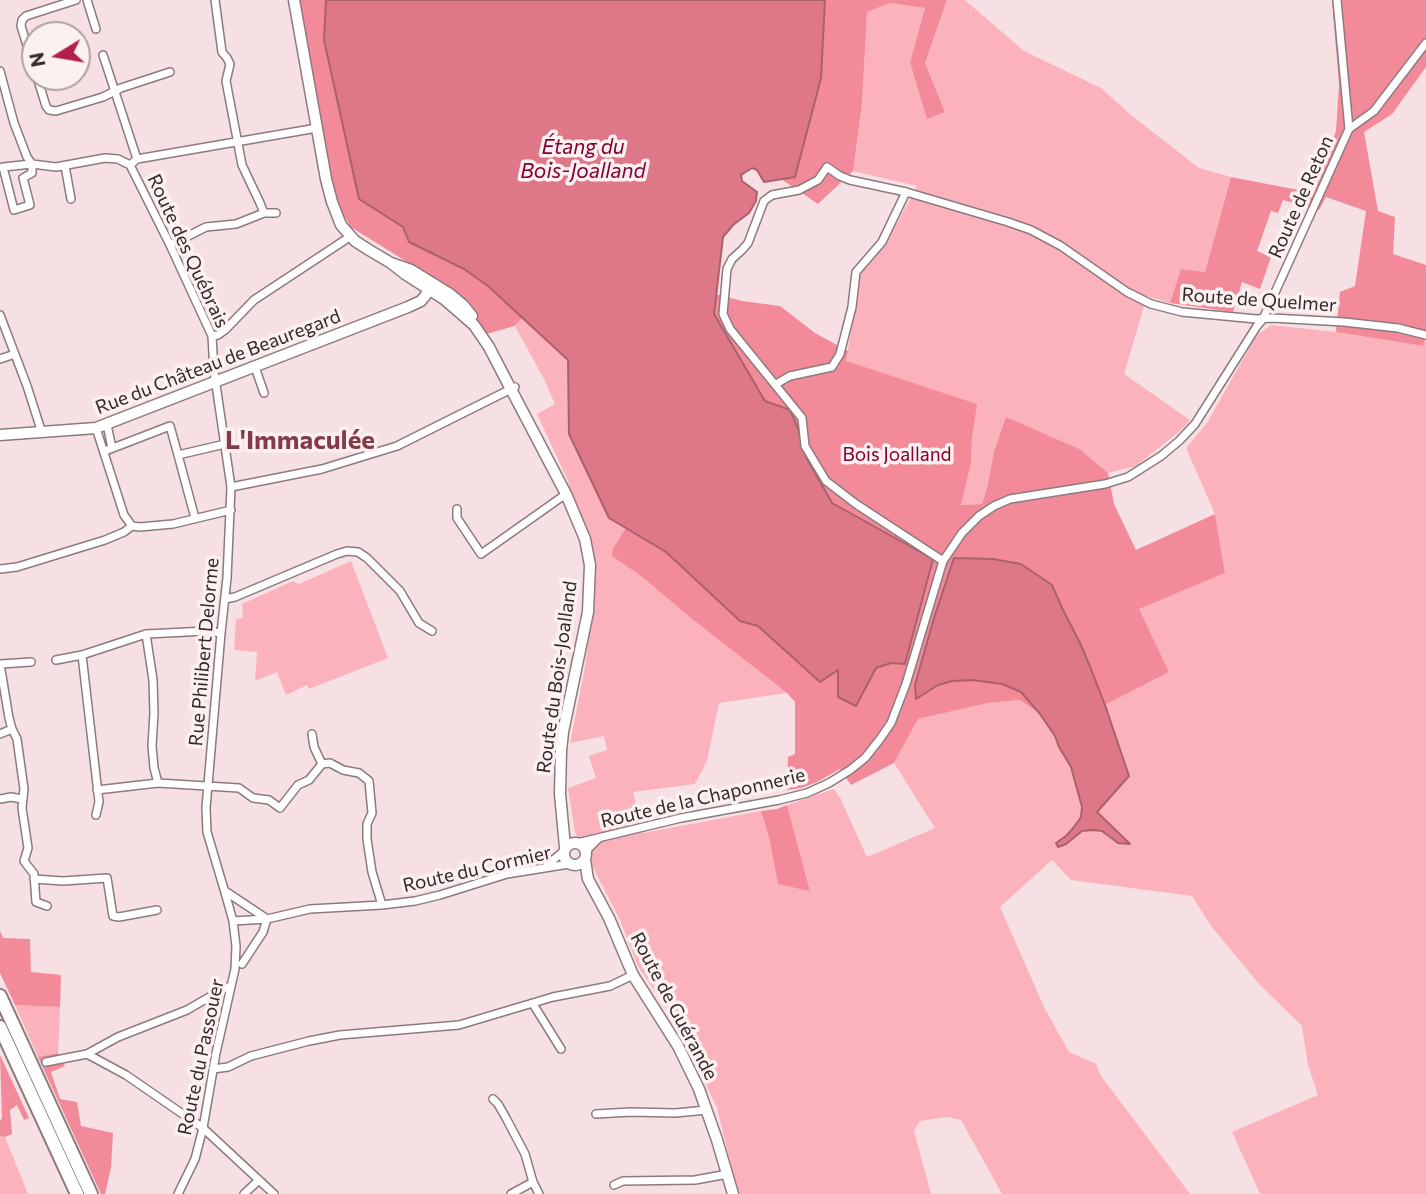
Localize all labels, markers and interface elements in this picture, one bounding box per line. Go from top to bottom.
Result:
north arrow [21,21,91,91]
text: N [24,51,50,69]
street label: Route de Reton [1264,132,1338,262]
water label: Étang du Bois-Joalland [520,134,646,184]
street label: Route des Québrais [142,171,234,331]
street label: Route de Quelmer [1181,283,1337,317]
street label: Rue du Château de Beauregard [92,305,344,419]
district label: L'Immaculée [225,424,375,456]
park label: Bois Joalland [842,444,952,466]
street label: Rue Philibert Delorme [184,557,224,747]
street label: Route du Bois-Joalland [532,579,582,775]
street label: Route de la Chaponnerie [599,763,807,833]
street label: Route du Cormier [401,841,553,897]
street label: Route de Guérande [625,928,723,1084]
street label: Route du Passouer [173,977,229,1137]

